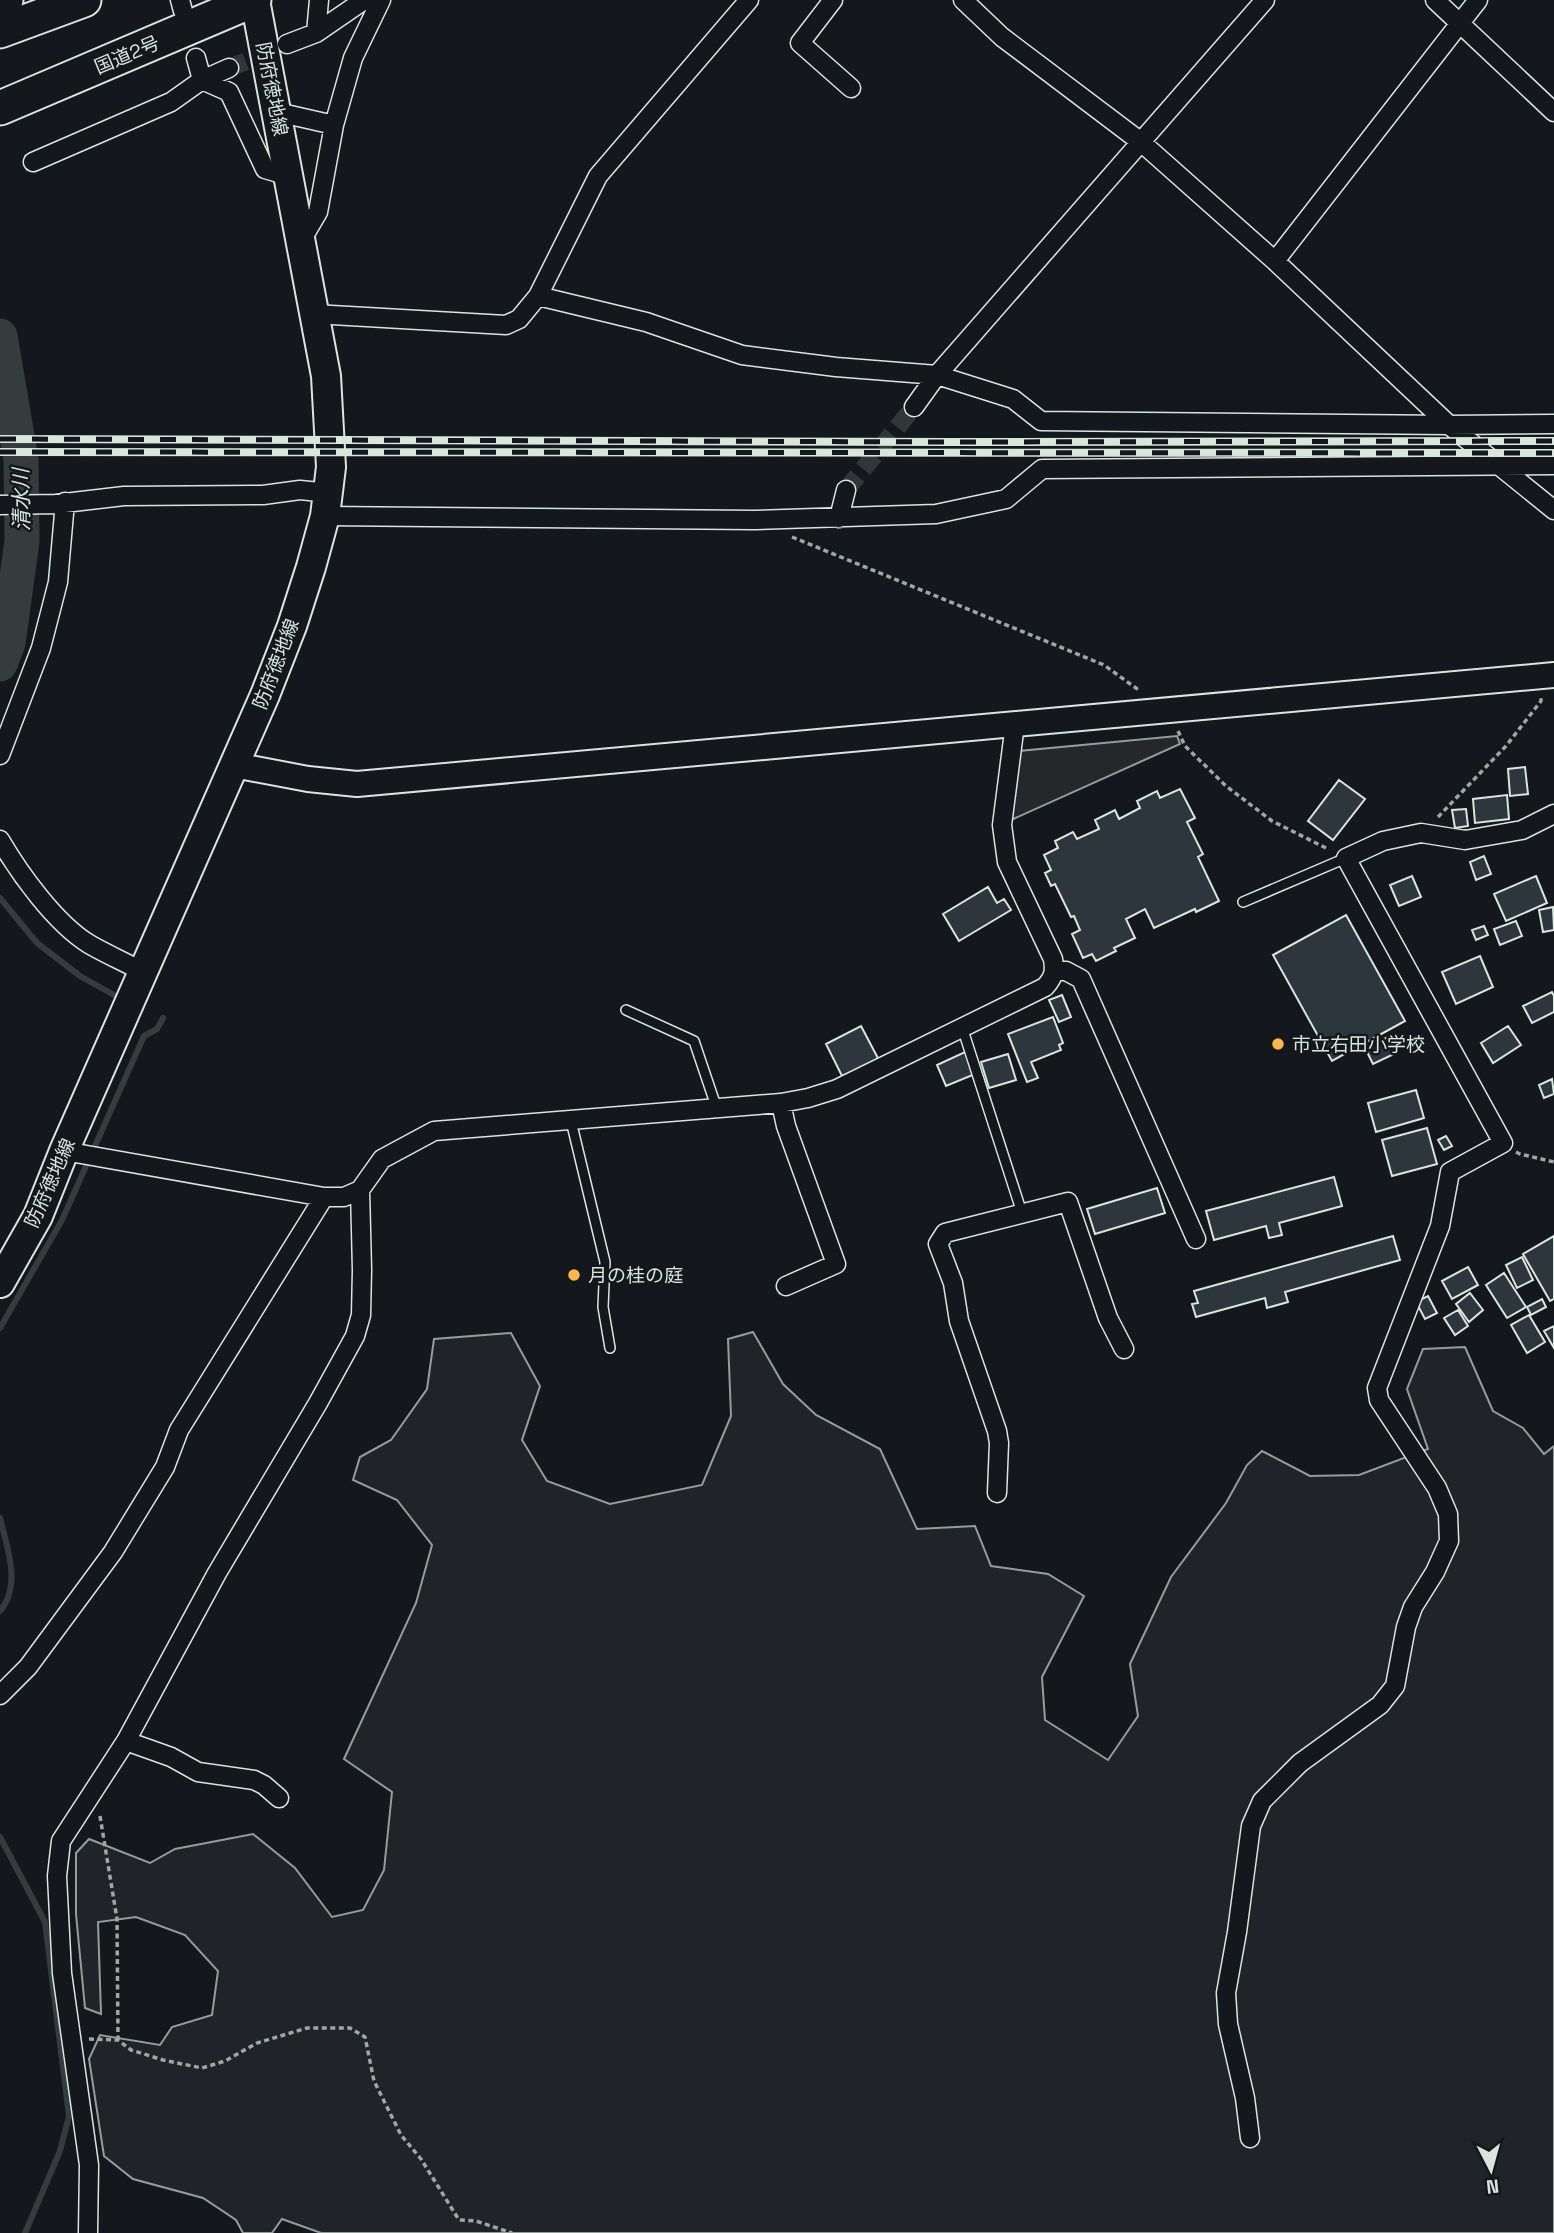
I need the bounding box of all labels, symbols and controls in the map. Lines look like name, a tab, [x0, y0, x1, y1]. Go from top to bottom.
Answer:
street label: 国道2号	[91, 30, 163, 80]
street label: 防府徳地線	[251, 40, 293, 138]
water label: 清水川	[7, 466, 35, 532]
street label: 防府徳地線	[247, 615, 305, 713]
place label: 市立右田小学校	[1292, 1032, 1425, 1057]
marker: 市立右田小学校	[1270, 1036, 1286, 1052]
street label: 防府徳地線	[19, 1135, 81, 1231]
place label: 月の桂の庭	[588, 1263, 683, 1288]
marker: 月の桂の庭	[566, 1267, 582, 1283]
north arrow	[1456, 2135, 1526, 2205]
text: N	[1485, 2173, 1500, 2200]

